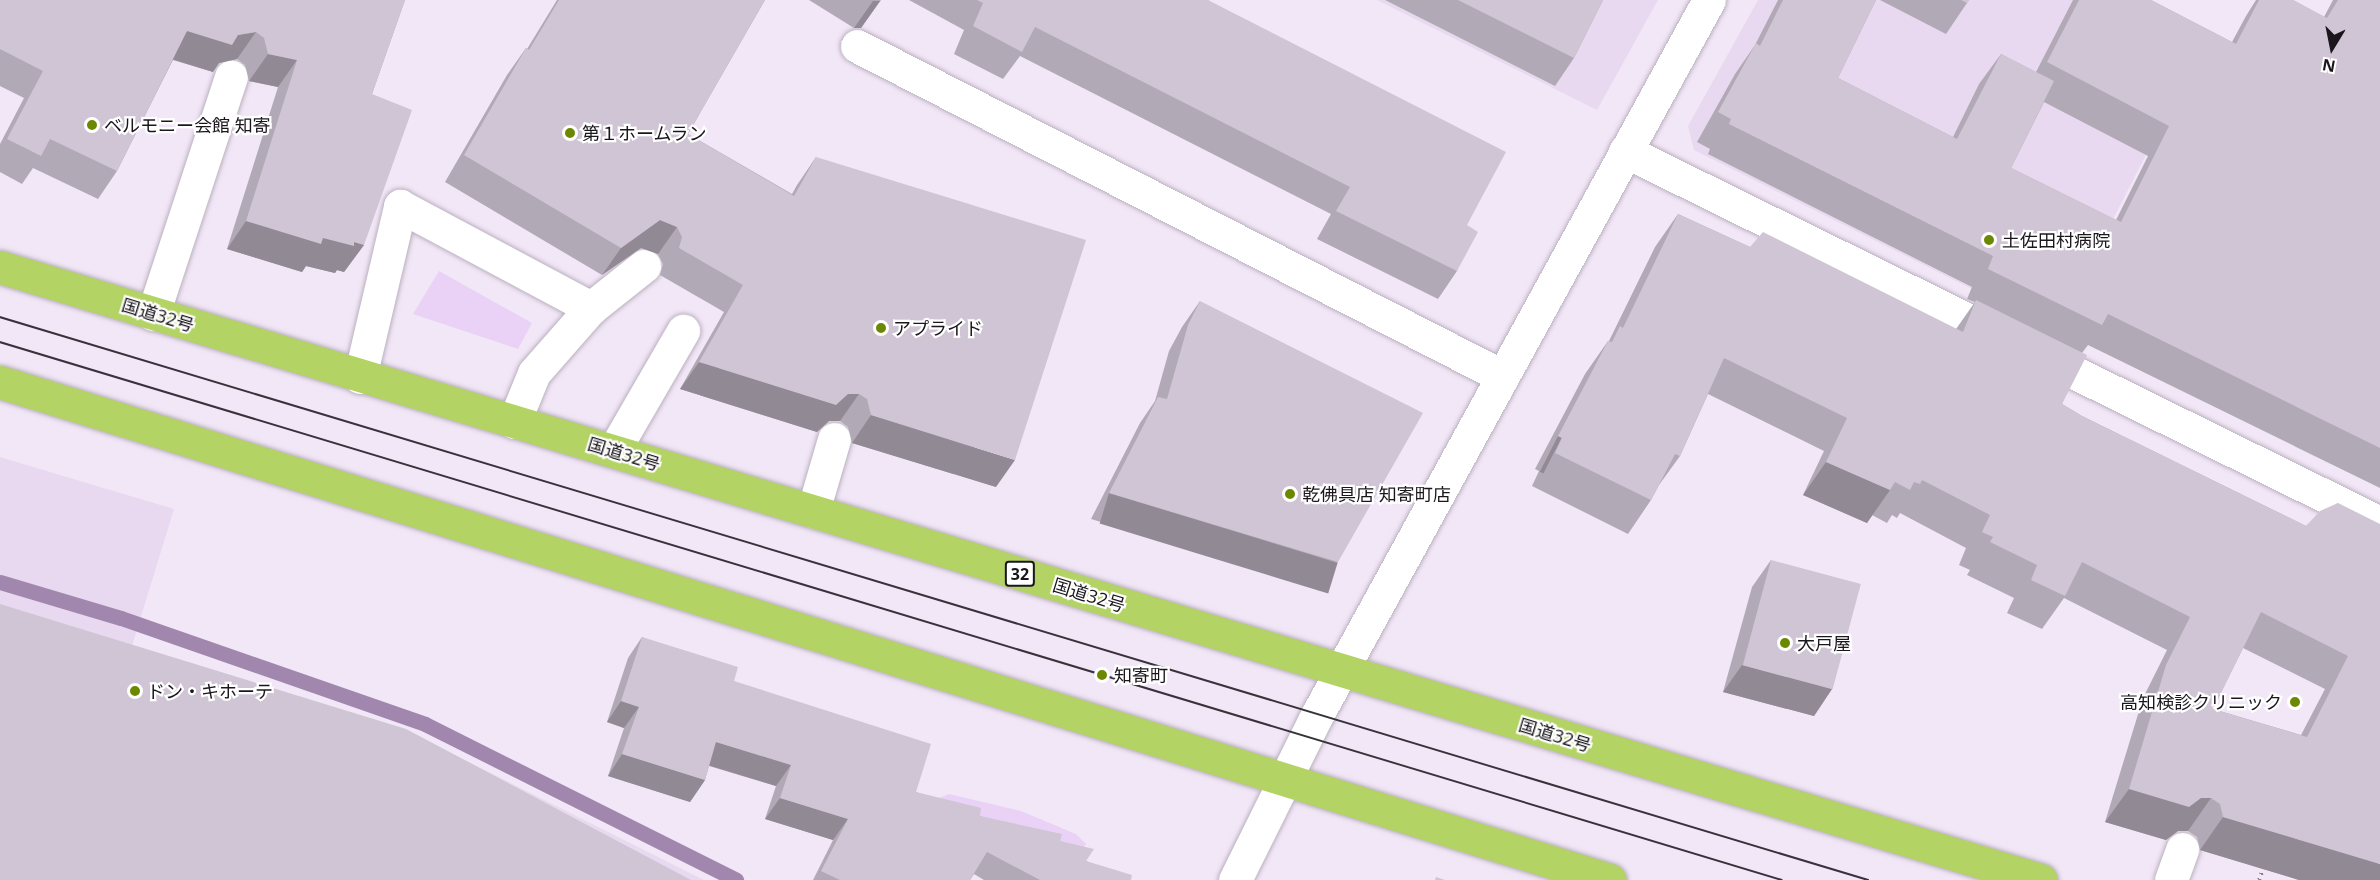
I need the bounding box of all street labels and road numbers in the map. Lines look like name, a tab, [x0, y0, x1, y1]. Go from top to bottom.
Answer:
street label: 国道32号	[119, 294, 197, 336]
street label: 国道32号	[585, 433, 663, 475]
road number: 32	[1004, 561, 1036, 587]
street label: 国道32号	[1050, 574, 1128, 616]
street label: 国道32号	[1516, 714, 1594, 756]

